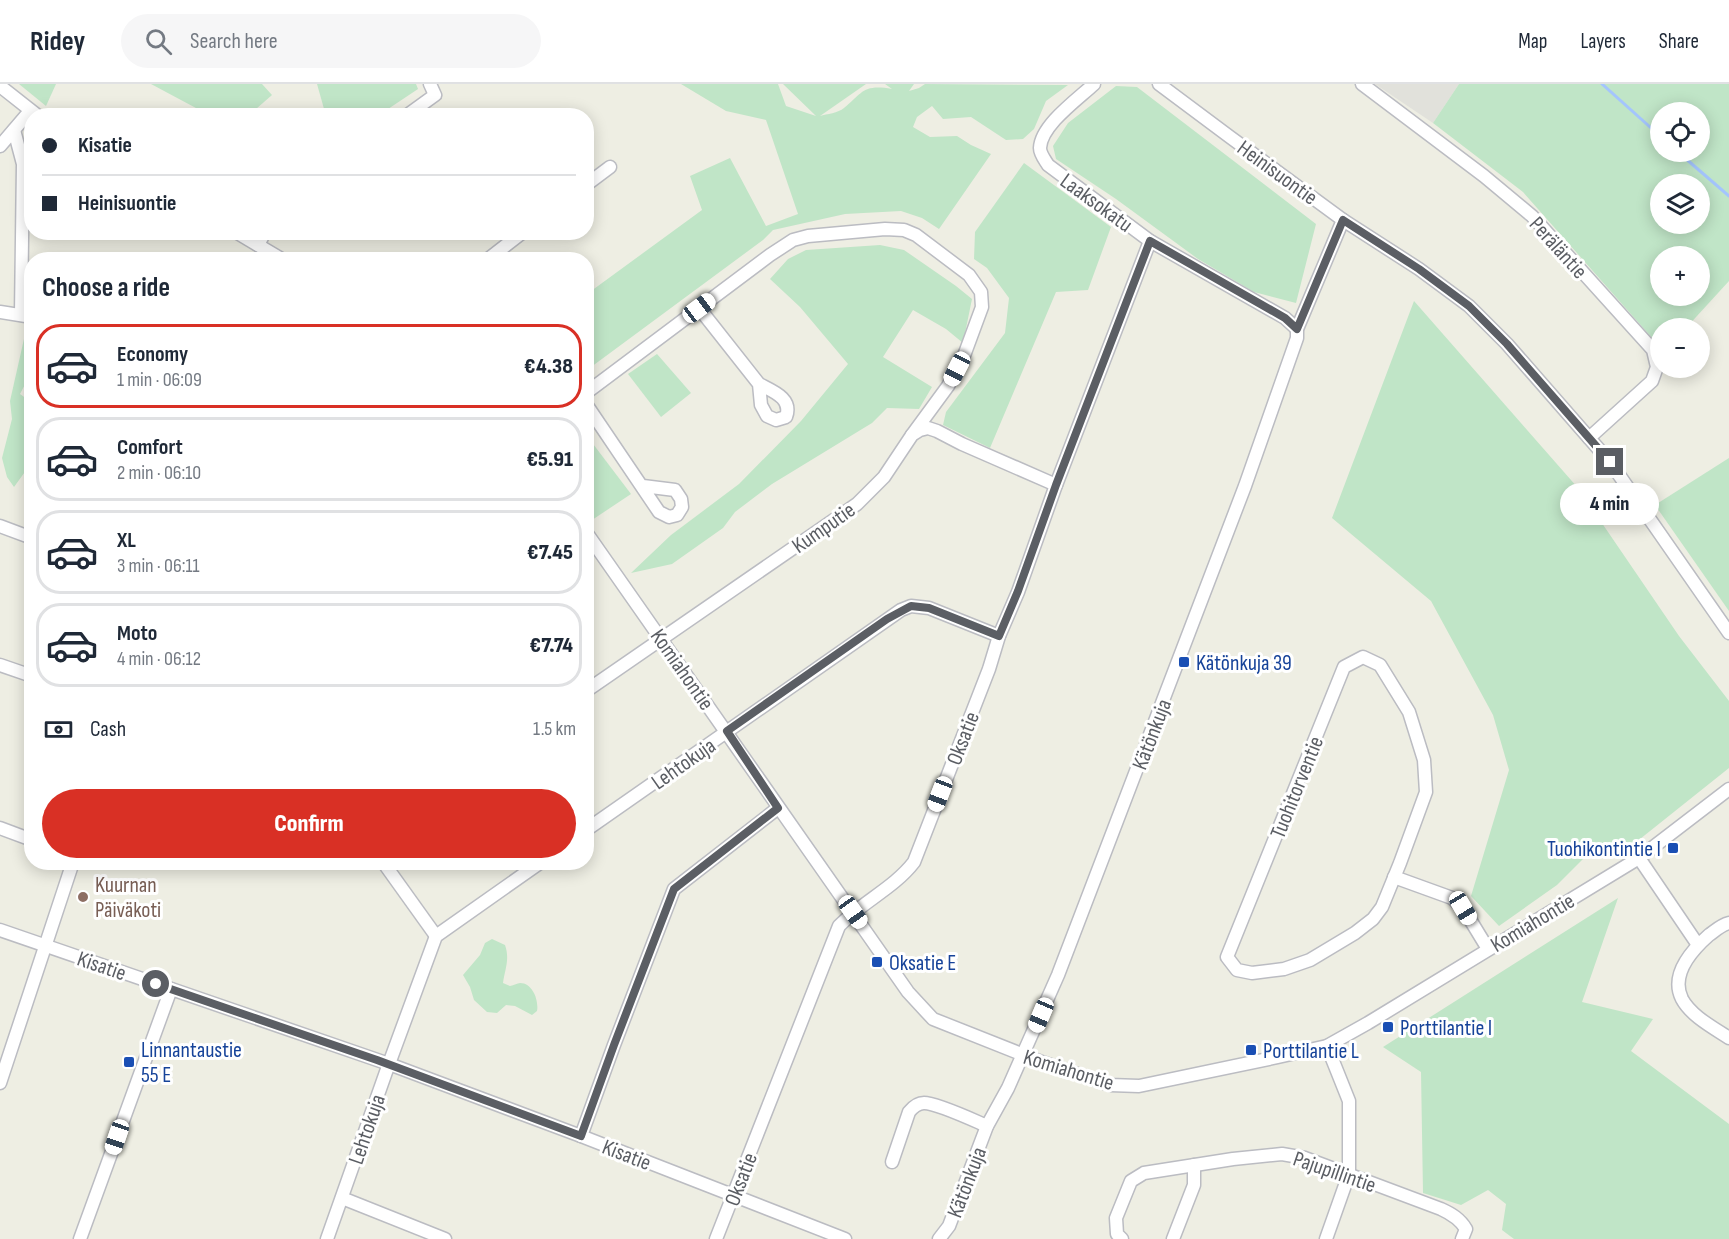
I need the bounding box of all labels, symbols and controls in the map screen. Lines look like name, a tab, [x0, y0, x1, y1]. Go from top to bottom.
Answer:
search box	[121, 14, 541, 68]
text: Ridey	[30, 25, 85, 58]
icon: search	[142, 25, 175, 58]
text: Search here	[190, 28, 278, 55]
text: Map	[1518, 29, 1547, 54]
text: Layers	[1580, 29, 1626, 54]
text: Share	[1659, 29, 1699, 54]
map controls	[1650, 102, 1710, 378]
button: locate	[1650, 102, 1710, 162]
text: Kisatie	[78, 132, 132, 159]
street label: Heinisuontie	[1232, 135, 1323, 211]
street label: Laaksokatu	[1055, 168, 1138, 239]
button: layers	[1650, 174, 1710, 234]
text: Heinisuontie	[78, 190, 177, 217]
street label: Peräläntie	[1523, 211, 1593, 285]
button: +	[1650, 246, 1710, 306]
text: Choose a ride	[42, 272, 170, 304]
car	[679, 290, 719, 326]
button: −	[1650, 318, 1710, 378]
icon: car	[45, 339, 99, 393]
text: Economy	[117, 341, 188, 368]
car	[941, 349, 973, 389]
text: €4.38	[524, 353, 573, 380]
text: 1 min · 06:09	[117, 368, 202, 392]
icon: car	[45, 432, 99, 486]
text: Comfort	[117, 434, 183, 461]
text: €5.91	[526, 446, 573, 473]
route end	[1596, 448, 1623, 475]
text: 2 min · 06:10	[117, 461, 201, 485]
callout: 4 min	[1560, 483, 1660, 525]
text: 4 min	[1590, 492, 1629, 516]
street label: Kumputie	[787, 497, 861, 560]
icon: car	[45, 525, 99, 579]
text: XL	[117, 527, 136, 554]
text: €7.45	[527, 539, 573, 566]
text: 3 min · 06:11	[117, 554, 199, 578]
icon: car	[45, 618, 99, 672]
text: Moto	[117, 620, 157, 647]
street label: Komiahontie	[644, 624, 720, 716]
text: €7.74	[529, 632, 573, 659]
text: 4 min · 06:12	[117, 647, 201, 671]
place label: Kätönkuja 39	[1196, 650, 1292, 677]
marker: Kätönkuja 39	[1177, 655, 1191, 669]
street label: Kätönkuja	[1127, 695, 1178, 774]
street label: Oksatie	[941, 708, 986, 769]
icon: cash	[42, 713, 75, 746]
text: Cash	[90, 716, 126, 743]
text: 1.5 km	[533, 717, 576, 741]
street label: Lehtokuja	[647, 733, 721, 796]
street label: Tuohitorventie	[1265, 733, 1330, 843]
car	[925, 774, 955, 814]
button: Confirm	[42, 789, 576, 858]
place label: Tuohikontintie I	[1547, 836, 1661, 863]
marker: Tuohikontintie I	[1666, 841, 1680, 855]
place label: Kuurnan Päiväkoti	[95, 872, 161, 924]
car	[1446, 888, 1480, 928]
street label: Komiahontie	[1486, 888, 1580, 959]
marker: Kuurnan Päiväkoti	[76, 890, 90, 904]
car	[835, 892, 871, 932]
street label: Kisatie	[73, 946, 130, 987]
place label: Oksatie E	[889, 950, 956, 977]
marker: Oksatie E	[870, 955, 884, 969]
route start	[142, 970, 169, 997]
car	[1026, 995, 1056, 1035]
place label: Porttilantie I	[1400, 1015, 1492, 1042]
marker: Porttilantie I	[1381, 1020, 1395, 1034]
place label: Linnantaustie 55 E	[141, 1037, 242, 1089]
place label: Porttilantie L	[1263, 1038, 1359, 1065]
marker: Porttilantie L	[1244, 1043, 1258, 1057]
street label: Komiahontie	[1020, 1044, 1117, 1097]
marker: Linnantaustie 55 E	[122, 1055, 136, 1069]
street label: Lehtokuja	[343, 1091, 392, 1168]
car	[103, 1117, 131, 1157]
street label: Kisatie	[598, 1134, 655, 1177]
street label: Kätönkuja	[942, 1143, 993, 1222]
street label: Pajupillintie	[1290, 1146, 1379, 1199]
street label: Oksatie	[719, 1149, 764, 1210]

